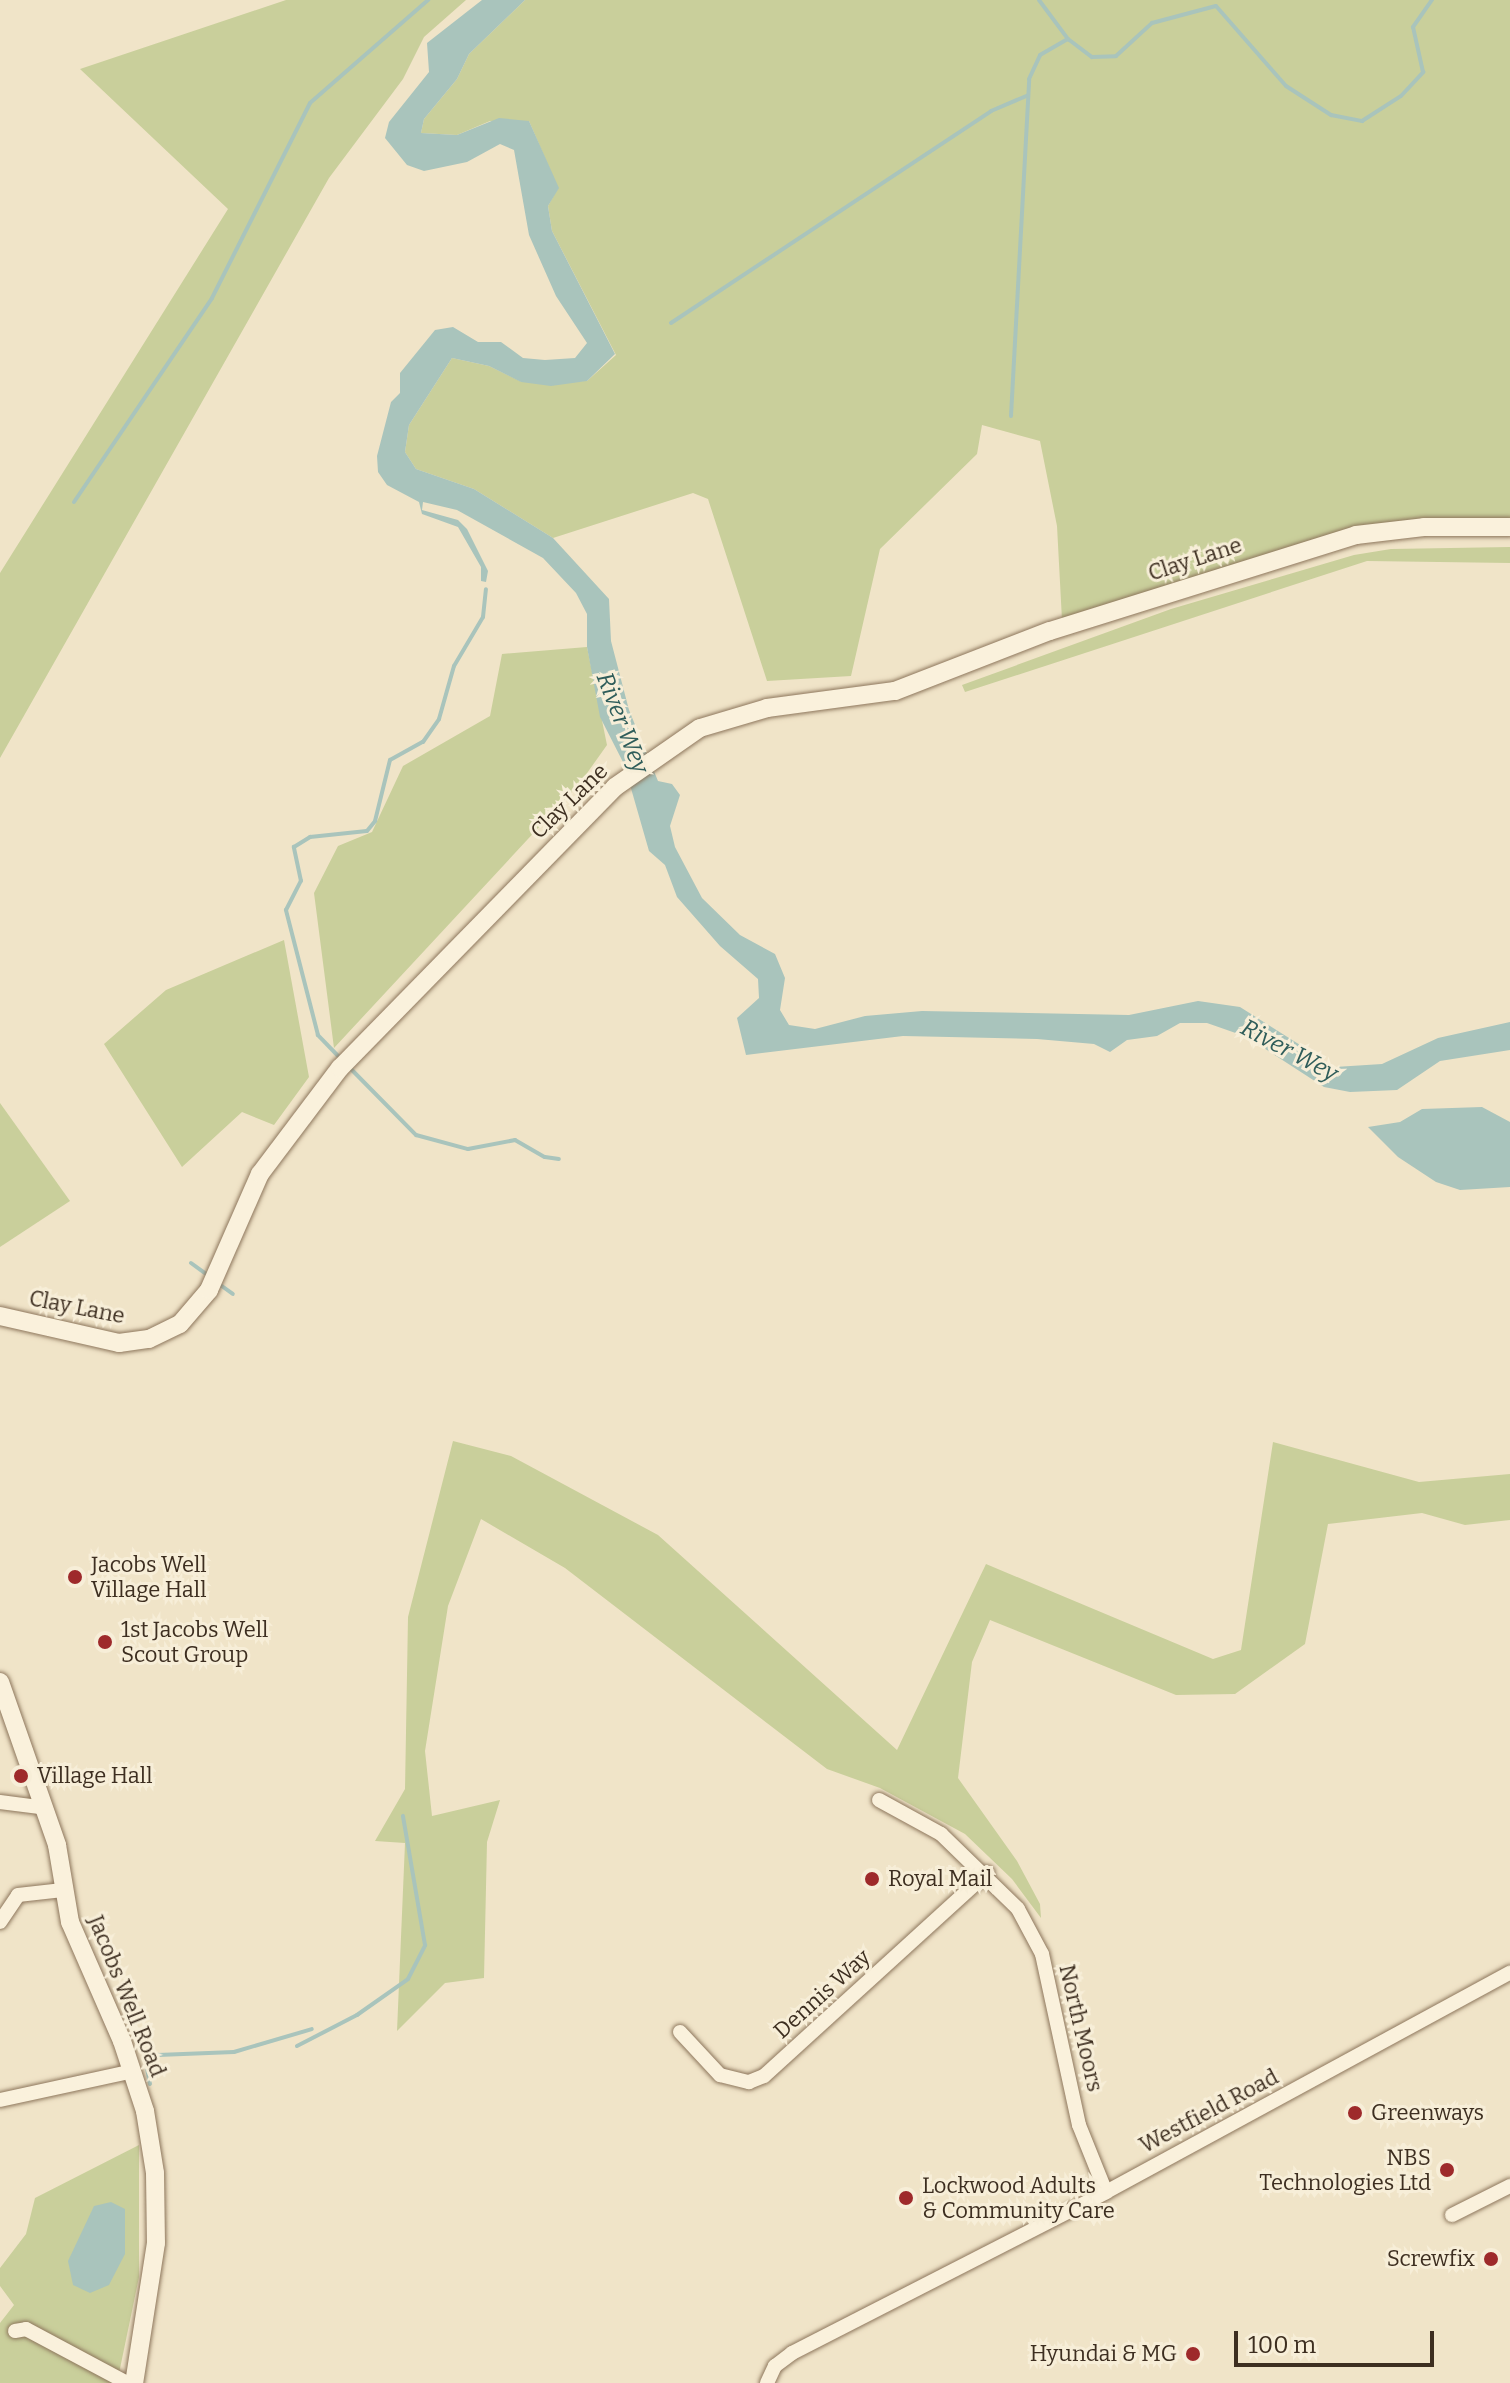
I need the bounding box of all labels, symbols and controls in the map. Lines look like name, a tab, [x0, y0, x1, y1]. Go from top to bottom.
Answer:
street label: Clay Lane	[1145, 531, 1245, 587]
water label: River Wey	[590, 669, 654, 777]
street label: Clay Lane	[525, 758, 613, 844]
water label: River Wey	[1236, 1014, 1342, 1088]
street label: Clay Lane	[27, 1285, 127, 1329]
place label: Jacobs Well Village Hall	[91, 1551, 207, 1602]
marker: Jacobs Well Village Hall	[66, 1568, 84, 1586]
place label: 1st Jacobs Well Scout Group	[121, 1616, 268, 1668]
marker: 1st Jacobs Well Scout Group	[96, 1633, 114, 1651]
place label: Village Hall	[37, 1763, 153, 1789]
marker: Village Hall	[12, 1767, 30, 1785]
place label: Royal Mail	[888, 1866, 992, 1892]
marker: Royal Mail	[863, 1870, 881, 1888]
street label: Jacobs Well Road	[83, 1911, 171, 2081]
street label: Dennis Way	[768, 1944, 876, 2044]
street label: North Moors	[1054, 1962, 1108, 2094]
street label: Westfield Road	[1135, 2063, 1283, 2159]
place label: Greenways	[1371, 2100, 1484, 2126]
marker: Greenways	[1346, 2104, 1364, 2122]
place label: NBS Technologies Ltd	[1259, 2144, 1431, 2196]
marker: NBS Technologies Ltd	[1438, 2161, 1456, 2179]
place label: Lockwood Adults & Community Care	[922, 2172, 1115, 2224]
marker: Lockwood Adults & Community Care	[897, 2189, 915, 2207]
place label: Screwfix	[1387, 2246, 1475, 2272]
marker: Screwfix	[1482, 2250, 1500, 2268]
scale bar	[1238, 2315, 1438, 2365]
text: 100 m	[1248, 2331, 1316, 2359]
place label: Hyundai & MG	[1030, 2341, 1177, 2367]
marker: Hyundai & MG	[1184, 2345, 1202, 2363]

